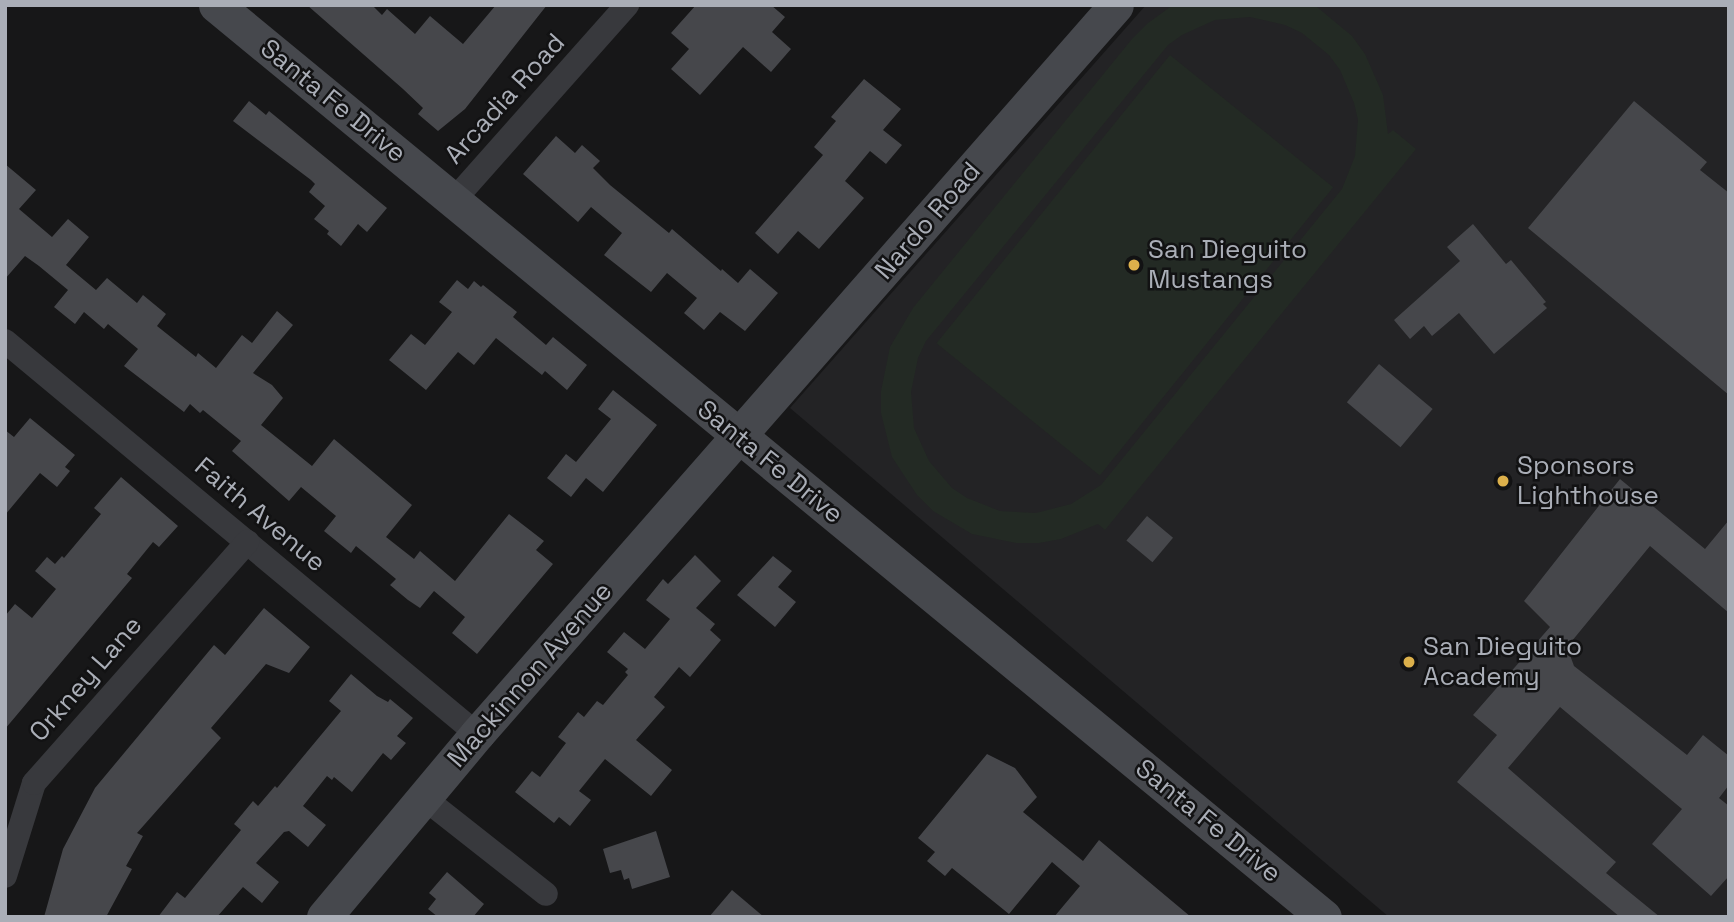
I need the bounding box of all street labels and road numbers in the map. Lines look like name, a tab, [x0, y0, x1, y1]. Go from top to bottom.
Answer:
street label: Arcadia Road	[438, 27, 572, 171]
street label: Santa Fe Drive	[254, 33, 412, 169]
street label: Nardo Road	[869, 156, 987, 286]
street label: Santa Fe Drive	[691, 394, 849, 530]
street label: Faith Avenue	[188, 451, 332, 579]
street label: Mackinnon Avenue	[441, 576, 619, 774]
street label: Orkney Lane	[23, 610, 149, 748]
street label: Santa Fe Drive	[1129, 753, 1287, 889]

